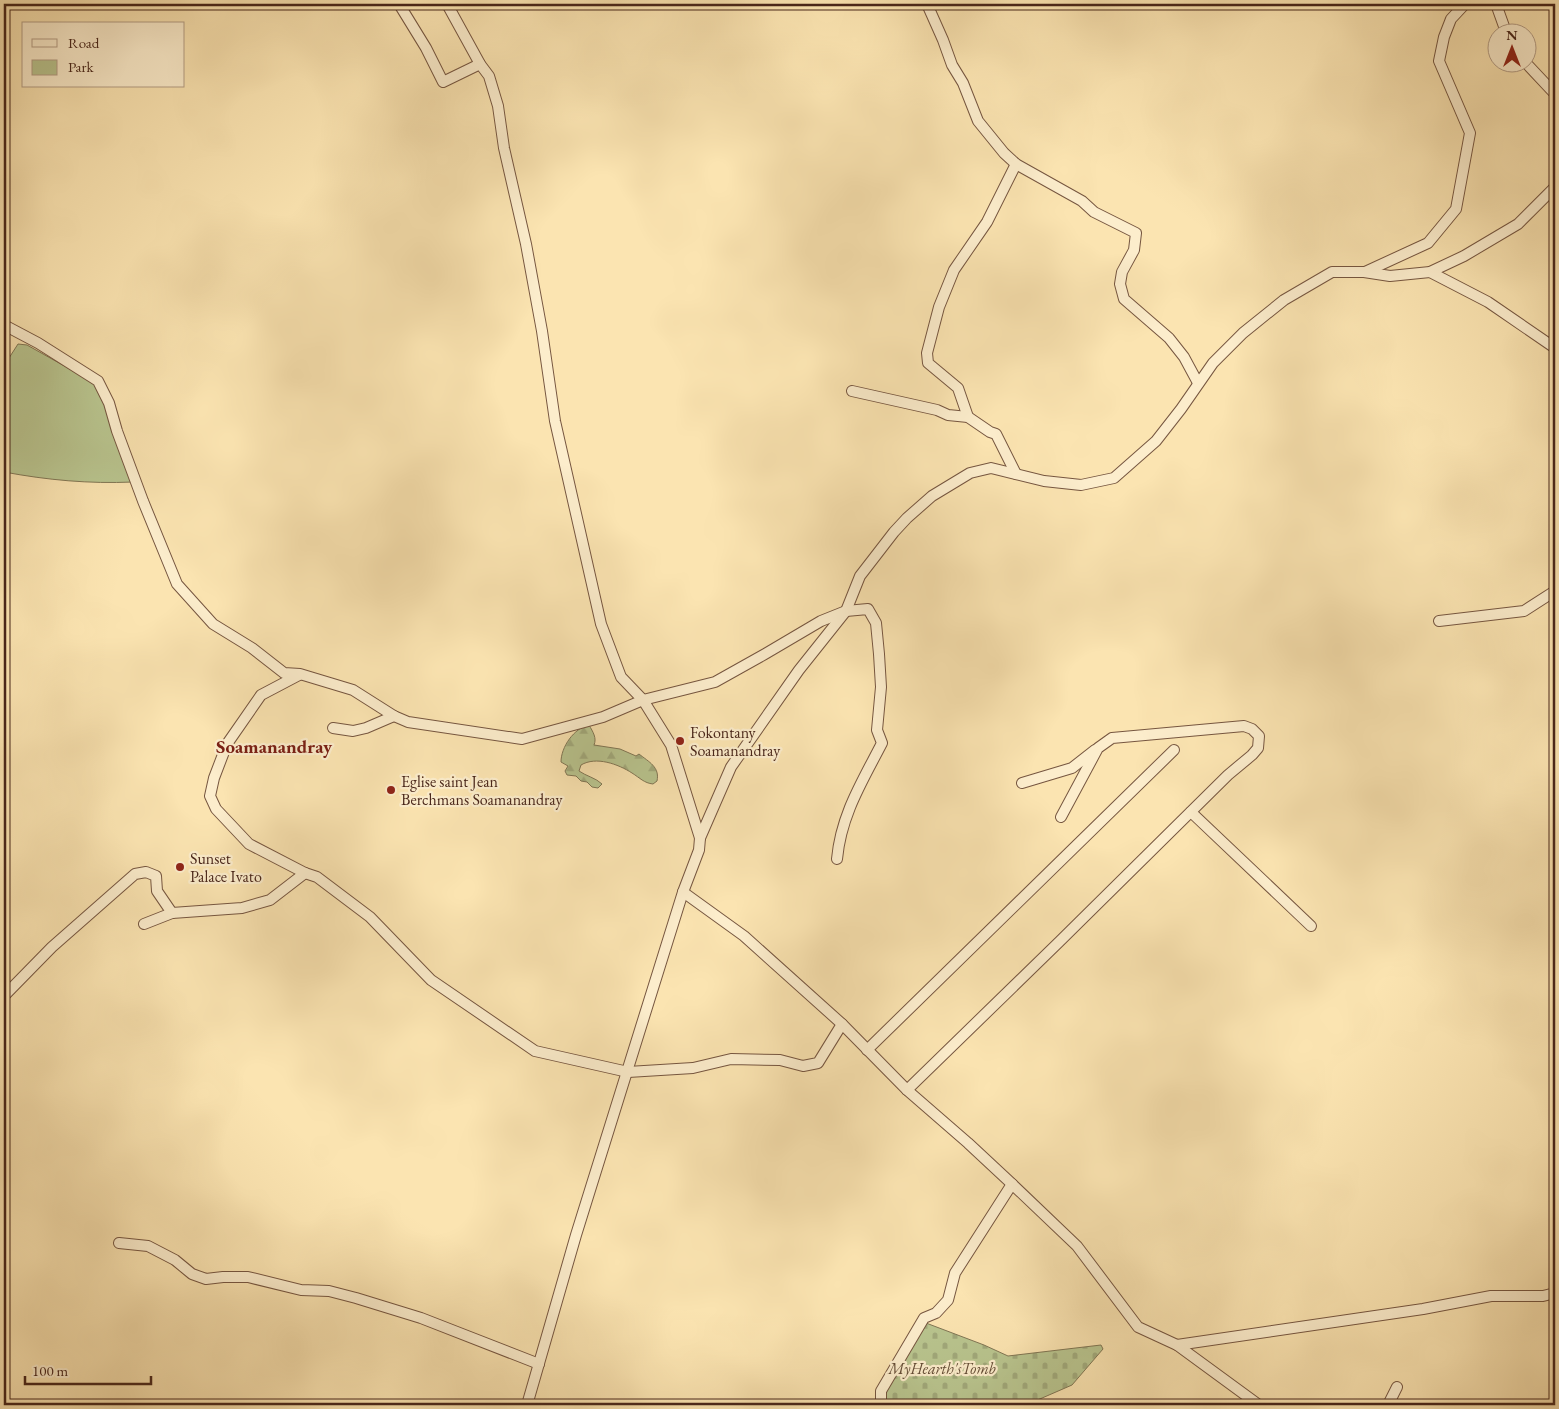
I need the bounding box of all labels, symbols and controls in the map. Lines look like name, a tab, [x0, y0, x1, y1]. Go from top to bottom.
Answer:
legend	[22, 22, 185, 88]
north arrow	[1486, 22, 1536, 72]
text: N	[1506, 26, 1518, 44]
text: Road	[68, 33, 100, 52]
text: Park	[68, 57, 95, 76]
place label: Fokontany Soamanandray	[690, 722, 781, 761]
district label: Soamanandray	[216, 734, 333, 759]
marker: Fokontany Soamanandray	[674, 735, 686, 747]
place label: Eglise saint Jean Berchmans Soamanandray	[401, 771, 564, 810]
marker: Eglise saint Jean Berchmans Soamanandray	[385, 784, 397, 796]
place label: Sunset Palace Ivato	[190, 848, 262, 887]
marker: Sunset Palace Ivato	[174, 861, 186, 873]
scale bar	[25, 1354, 151, 1386]
park label: MyHearth'sTomb	[887, 1358, 997, 1379]
text: 100 m	[32, 1361, 69, 1380]

